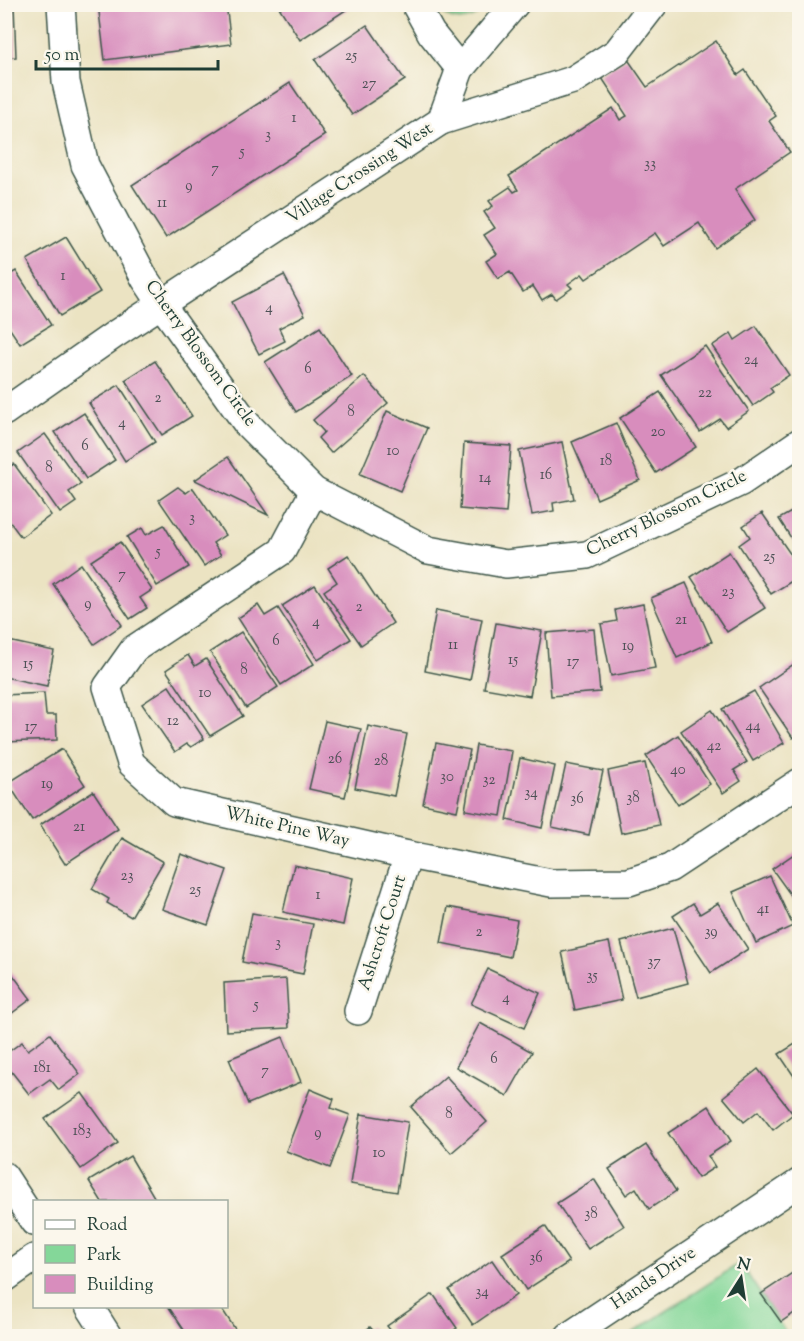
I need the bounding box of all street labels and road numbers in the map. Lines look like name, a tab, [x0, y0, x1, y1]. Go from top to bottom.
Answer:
street label: Village Crossing West	[281, 117, 439, 231]
street label: Cherry Blossom Circle	[138, 275, 262, 433]
street label: Cherry Blossom Circle	[582, 464, 752, 564]
street label: White Pine Way	[222, 801, 352, 855]
street label: Ashcroft Court	[352, 872, 414, 994]
street label: Hands Drive	[606, 1241, 702, 1317]

